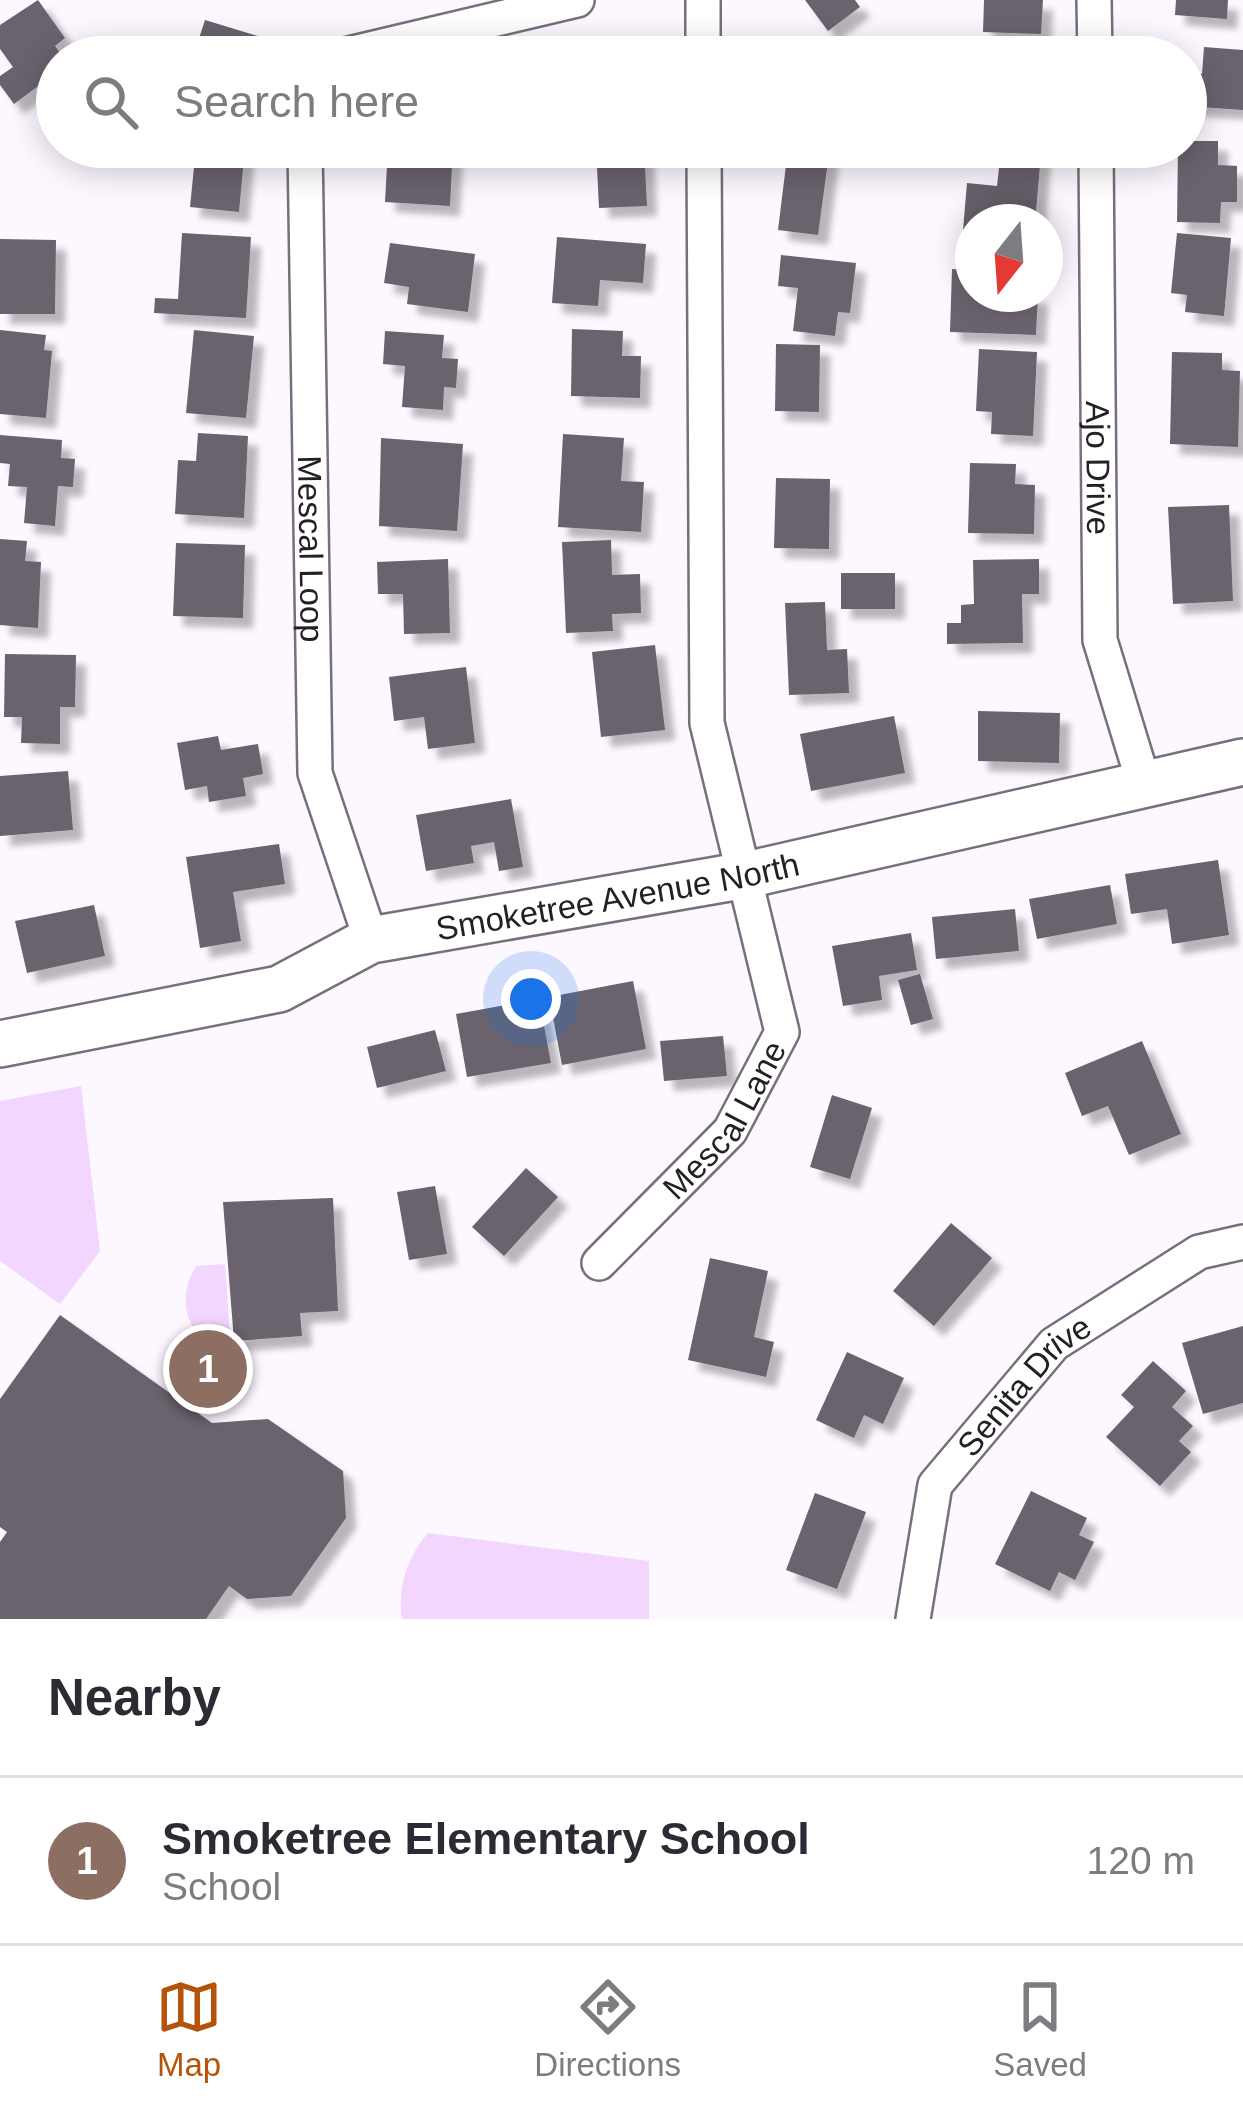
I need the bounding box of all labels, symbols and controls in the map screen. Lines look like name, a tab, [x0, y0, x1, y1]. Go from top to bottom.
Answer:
search box	[36, 36, 1207, 168]
icon: search	[78, 69, 144, 135]
text: Search here	[174, 76, 419, 127]
north arrow	[955, 204, 1063, 312]
street label: Ajo Drive	[1080, 401, 1118, 535]
street label: Mescal Loop	[291, 455, 331, 643]
street label: Smoketree Avenue North	[433, 845, 803, 947]
your location	[501, 969, 561, 1029]
street label: Mescal Lane	[655, 1034, 793, 1206]
street label: Senita Drive	[949, 1307, 1097, 1463]
pin: 1	[169, 1324, 247, 1414]
text: Nearby	[48, 1669, 221, 1726]
text: Smoketree Elementary School	[162, 1813, 810, 1864]
text: 1	[76, 1839, 98, 1882]
text: 120 m	[1087, 1839, 1195, 1882]
text: School	[162, 1865, 281, 1908]
tab: Map	[156, 1974, 222, 2084]
tab: Directions	[534, 1974, 681, 2084]
tab: Saved	[993, 1974, 1087, 2084]

